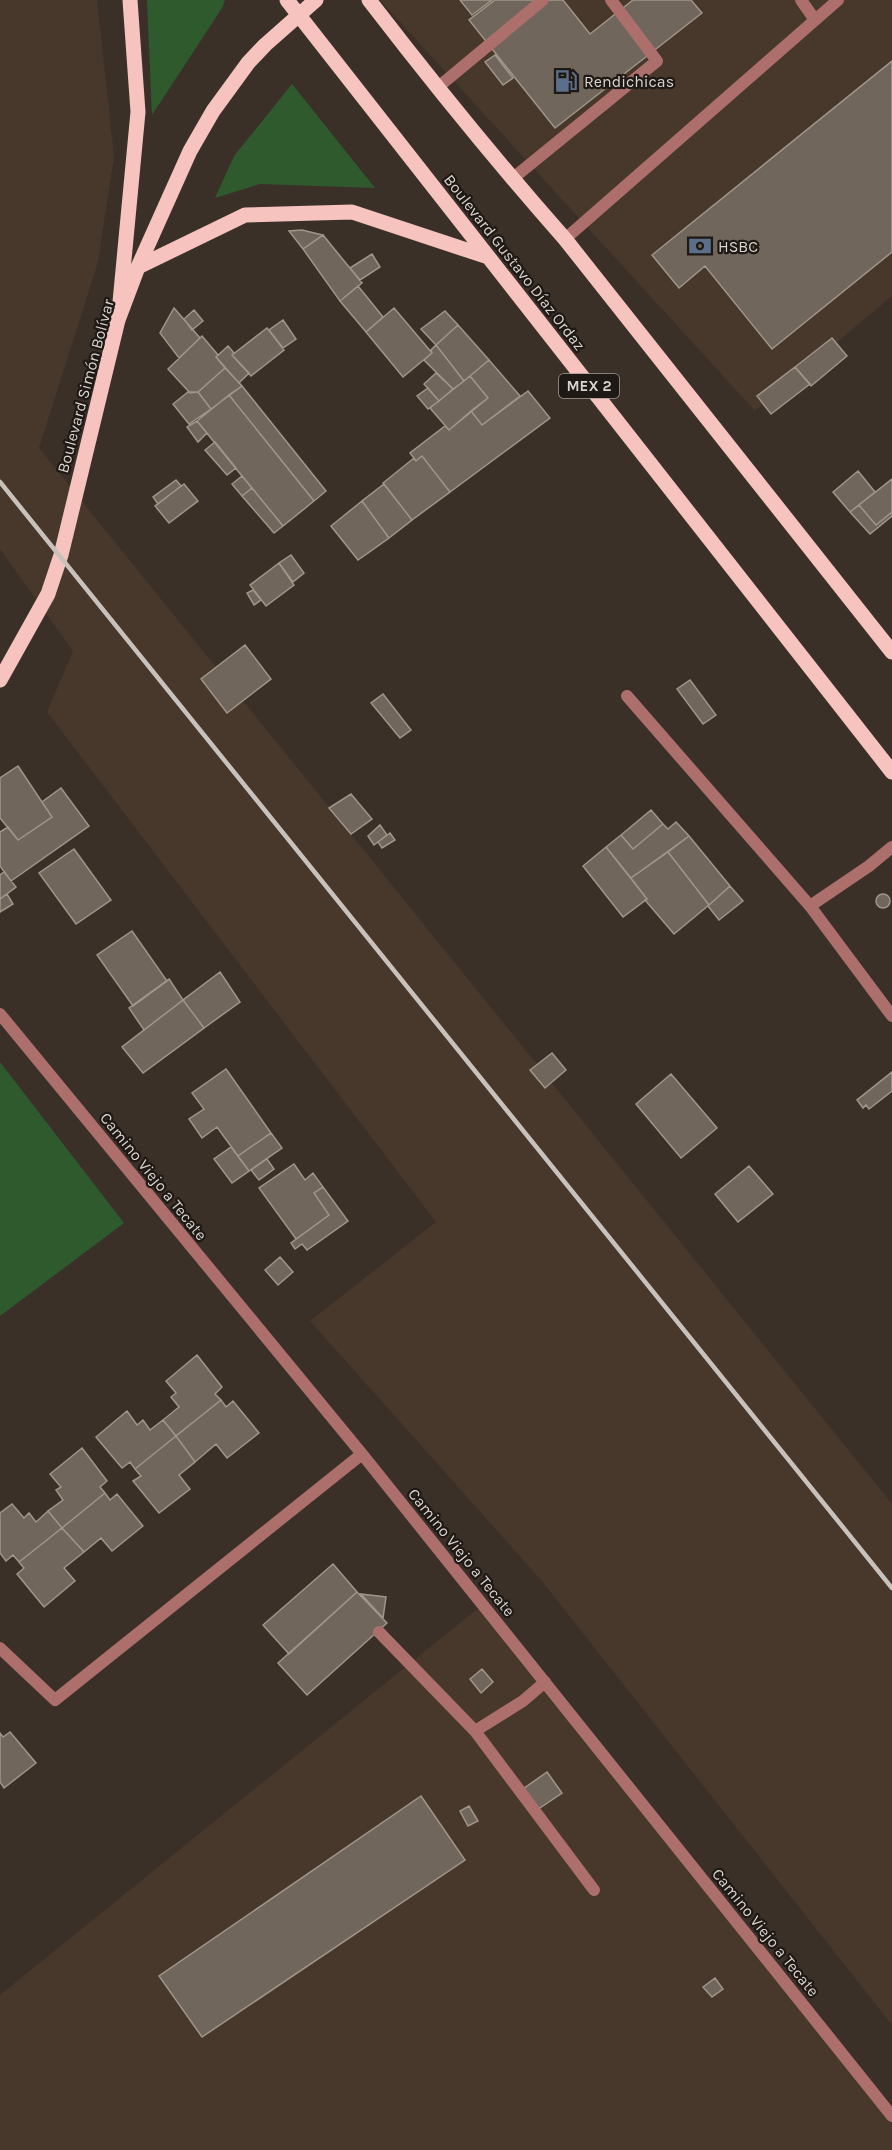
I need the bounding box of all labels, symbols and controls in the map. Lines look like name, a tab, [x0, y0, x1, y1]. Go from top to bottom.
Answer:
fuel station icon: Rendichicas	[553, 68, 579, 94]
place label: Rendichicas	[584, 72, 674, 91]
street label: Boulevard Gustavo Díaz Ordaz	[440, 170, 589, 354]
bank icon: HSBC	[687, 233, 713, 259]
place label: HSBC	[718, 237, 758, 256]
street label: Boulevard Simón Bolívar	[53, 297, 118, 475]
road number: MEX 2	[559, 374, 619, 398]
street label: Camino Viejo a Tecate	[96, 1109, 211, 1244]
street label: Camino Viejo a Tecate	[404, 1485, 519, 1620]
street label: Camino Viejo a Tecate	[708, 1865, 823, 2000]

